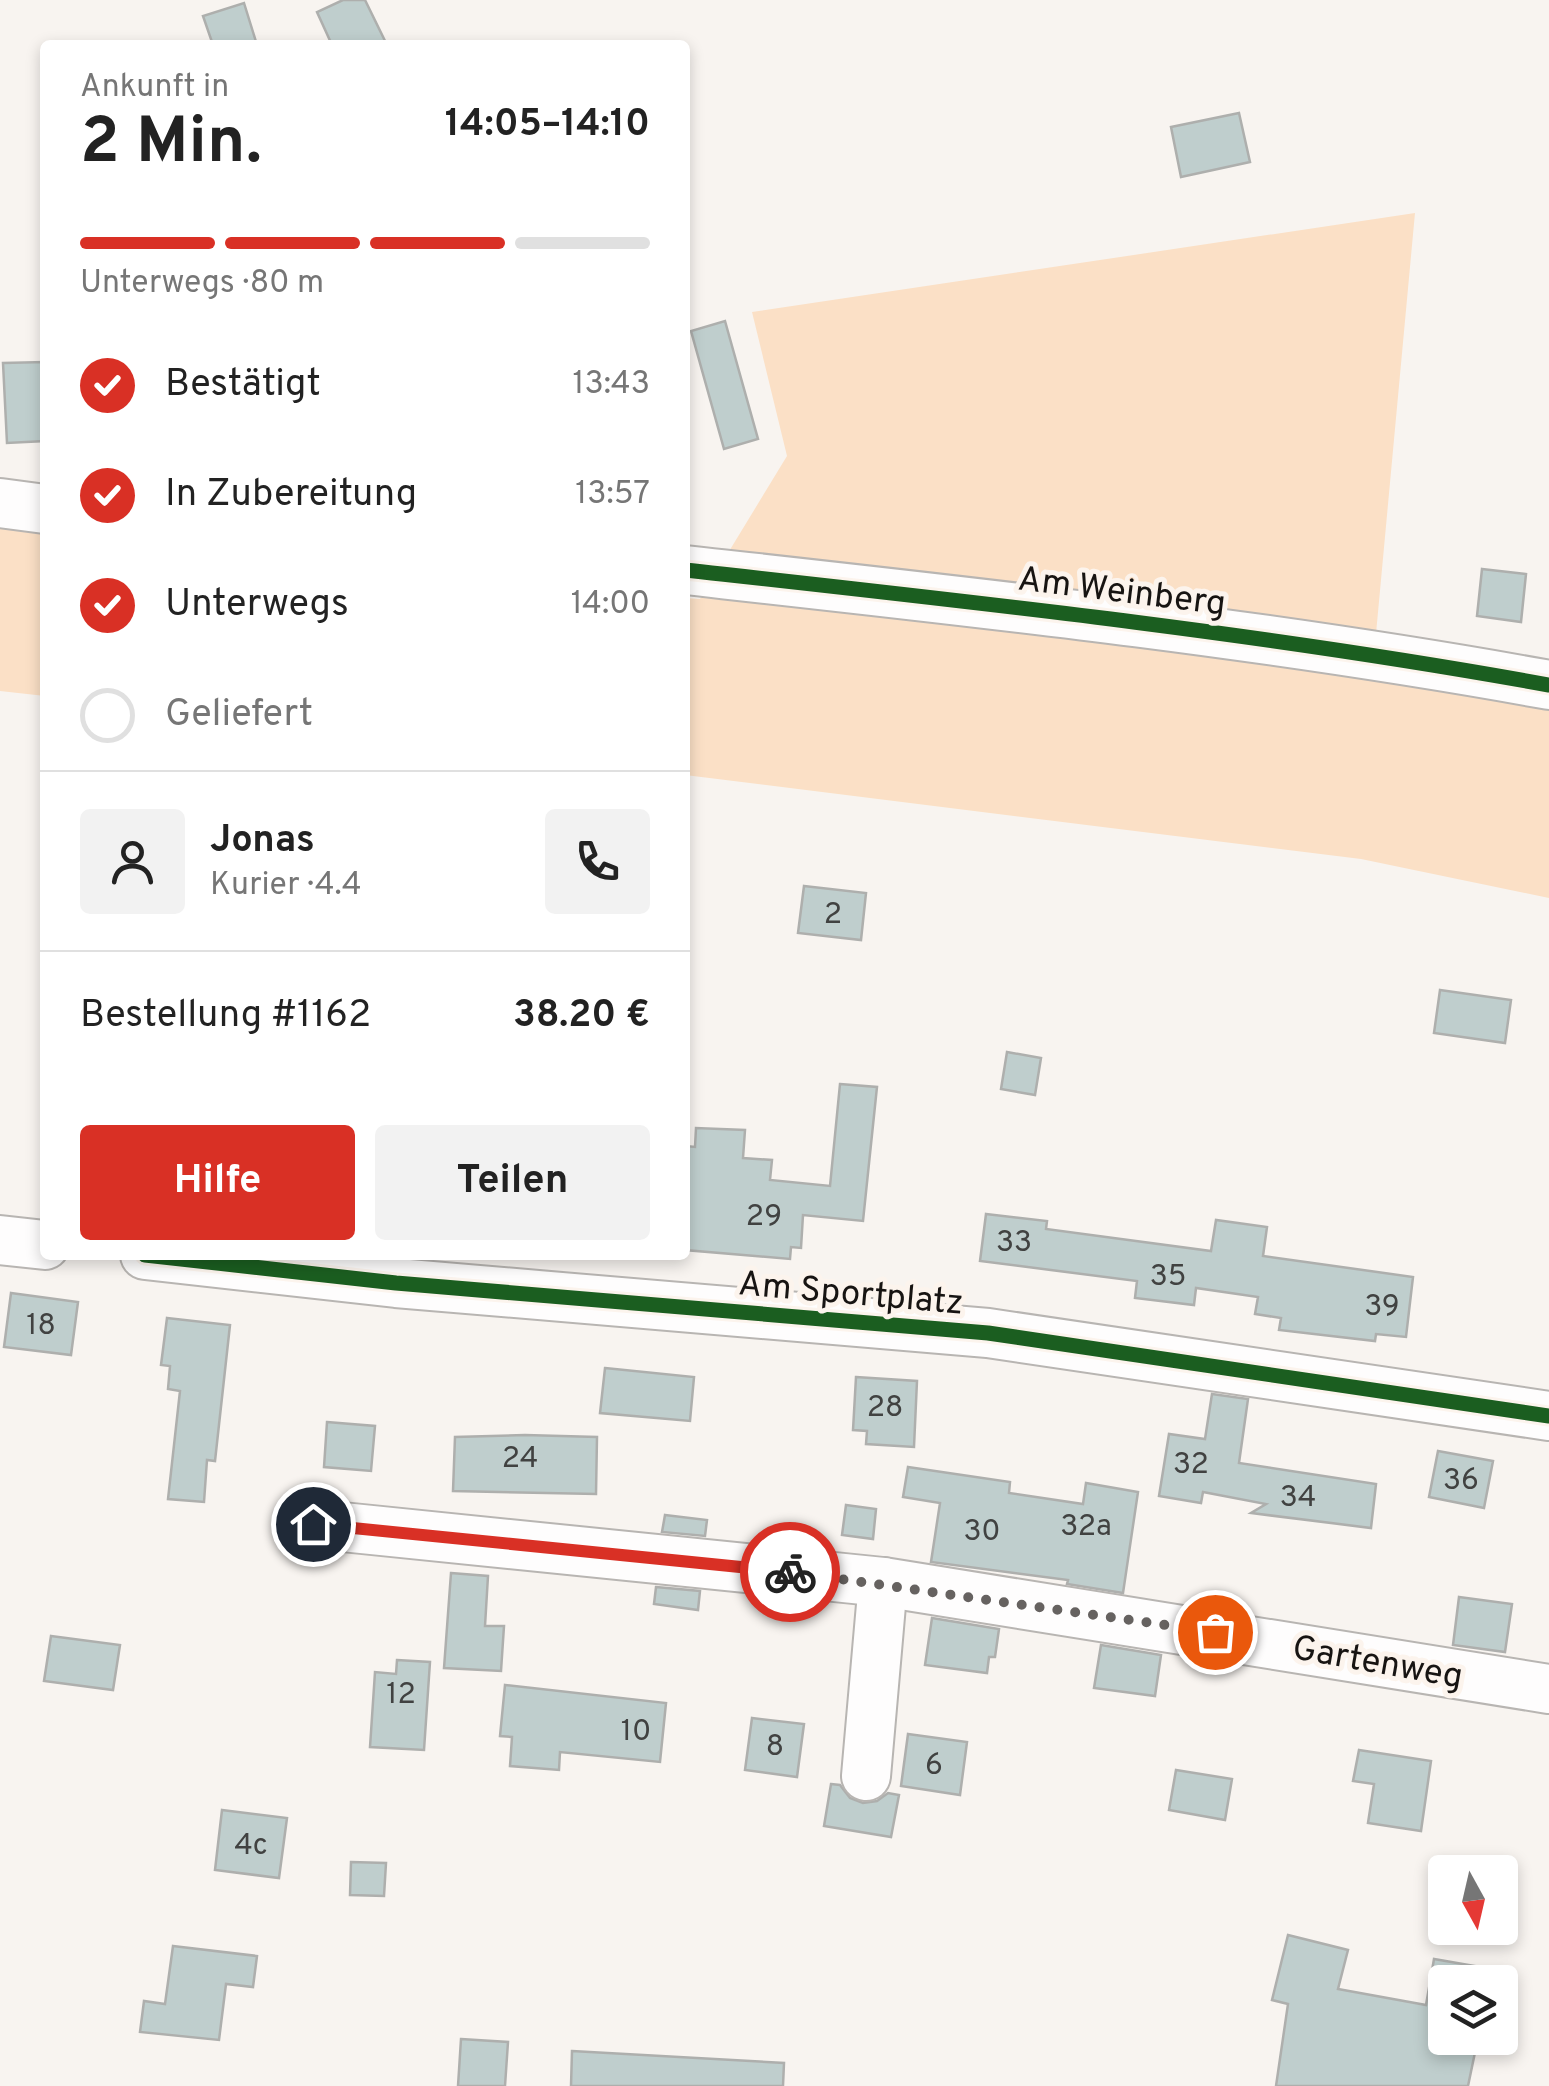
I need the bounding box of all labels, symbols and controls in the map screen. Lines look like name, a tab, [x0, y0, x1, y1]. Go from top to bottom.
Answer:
text: Ankunft in	[80, 68, 229, 108]
text: 14:05–14:10	[445, 101, 650, 150]
text: 2 Min.	[80, 104, 262, 186]
text: Unterwegs · 80 m	[80, 264, 324, 304]
icon: check	[80, 358, 135, 413]
text: Bestätigt	[165, 361, 321, 410]
text: 13:43	[572, 365, 650, 405]
icon: check	[80, 468, 135, 523]
text: In Zubereitung	[165, 471, 417, 520]
text: 13:57	[575, 475, 650, 515]
street label: Am Weinberg	[1015, 558, 1228, 628]
icon: check	[80, 578, 135, 633]
text: Unterwegs	[165, 581, 349, 630]
text: 14:00	[571, 585, 650, 625]
text: Geliefert	[165, 691, 313, 740]
button: person	[80, 809, 185, 914]
button: phone	[545, 809, 650, 914]
text: Jonas	[210, 817, 315, 866]
text: Kurier · 4.4	[210, 866, 362, 906]
house number: 2	[824, 897, 842, 934]
text: Bestellung #1162	[80, 992, 371, 1041]
text: 38.20 €	[513, 992, 650, 1041]
button: Hilfe	[80, 1125, 355, 1240]
button: Teilen	[375, 1125, 650, 1240]
house number: 29	[746, 1199, 782, 1236]
house number: 33	[996, 1225, 1032, 1262]
house number: 35	[1150, 1259, 1186, 1296]
street label: Am Sportplatz	[736, 1263, 965, 1327]
house number: 39	[1364, 1289, 1400, 1326]
house number: 18	[26, 1308, 56, 1345]
house number: 28	[867, 1390, 903, 1427]
house number: 24	[502, 1441, 538, 1478]
house number: 32	[1173, 1447, 1209, 1484]
house number: 36	[1443, 1463, 1479, 1500]
house number: 34	[1280, 1480, 1316, 1517]
pin	[271, 1482, 356, 1567]
icon: home	[286, 1497, 341, 1552]
house number: 32a	[1060, 1509, 1112, 1546]
house number: 30	[963, 1514, 1001, 1551]
courier	[740, 1522, 840, 1622]
icon: bike	[763, 1545, 818, 1600]
pin	[1173, 1590, 1258, 1675]
icon: bag	[1188, 1605, 1243, 1660]
street label: Gartenweg	[1289, 1627, 1466, 1701]
house number: 12	[386, 1677, 416, 1714]
house number: 10	[621, 1714, 651, 1751]
house number: 8	[766, 1729, 784, 1766]
house number: 6	[925, 1748, 943, 1785]
house number: 4c	[234, 1828, 268, 1865]
north arrow	[1428, 1855, 1518, 1945]
map controls	[1428, 1855, 1518, 2055]
button: layers	[1428, 1965, 1518, 2055]

